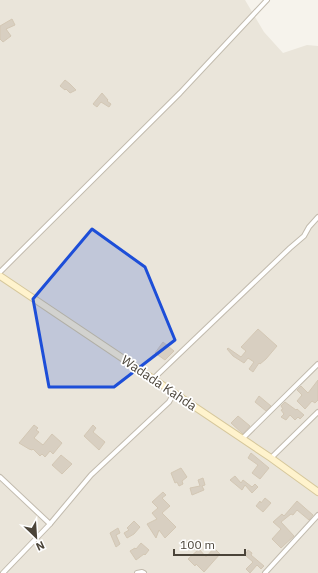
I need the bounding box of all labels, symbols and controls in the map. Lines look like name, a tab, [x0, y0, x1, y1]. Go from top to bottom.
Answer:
street label: Wadada Kahda	[118, 352, 200, 414]
north arrow	[16, 517, 56, 557]
scale bar	[174, 531, 245, 557]
text: 100 m	[180, 537, 215, 552]
text: N	[34, 538, 47, 554]

